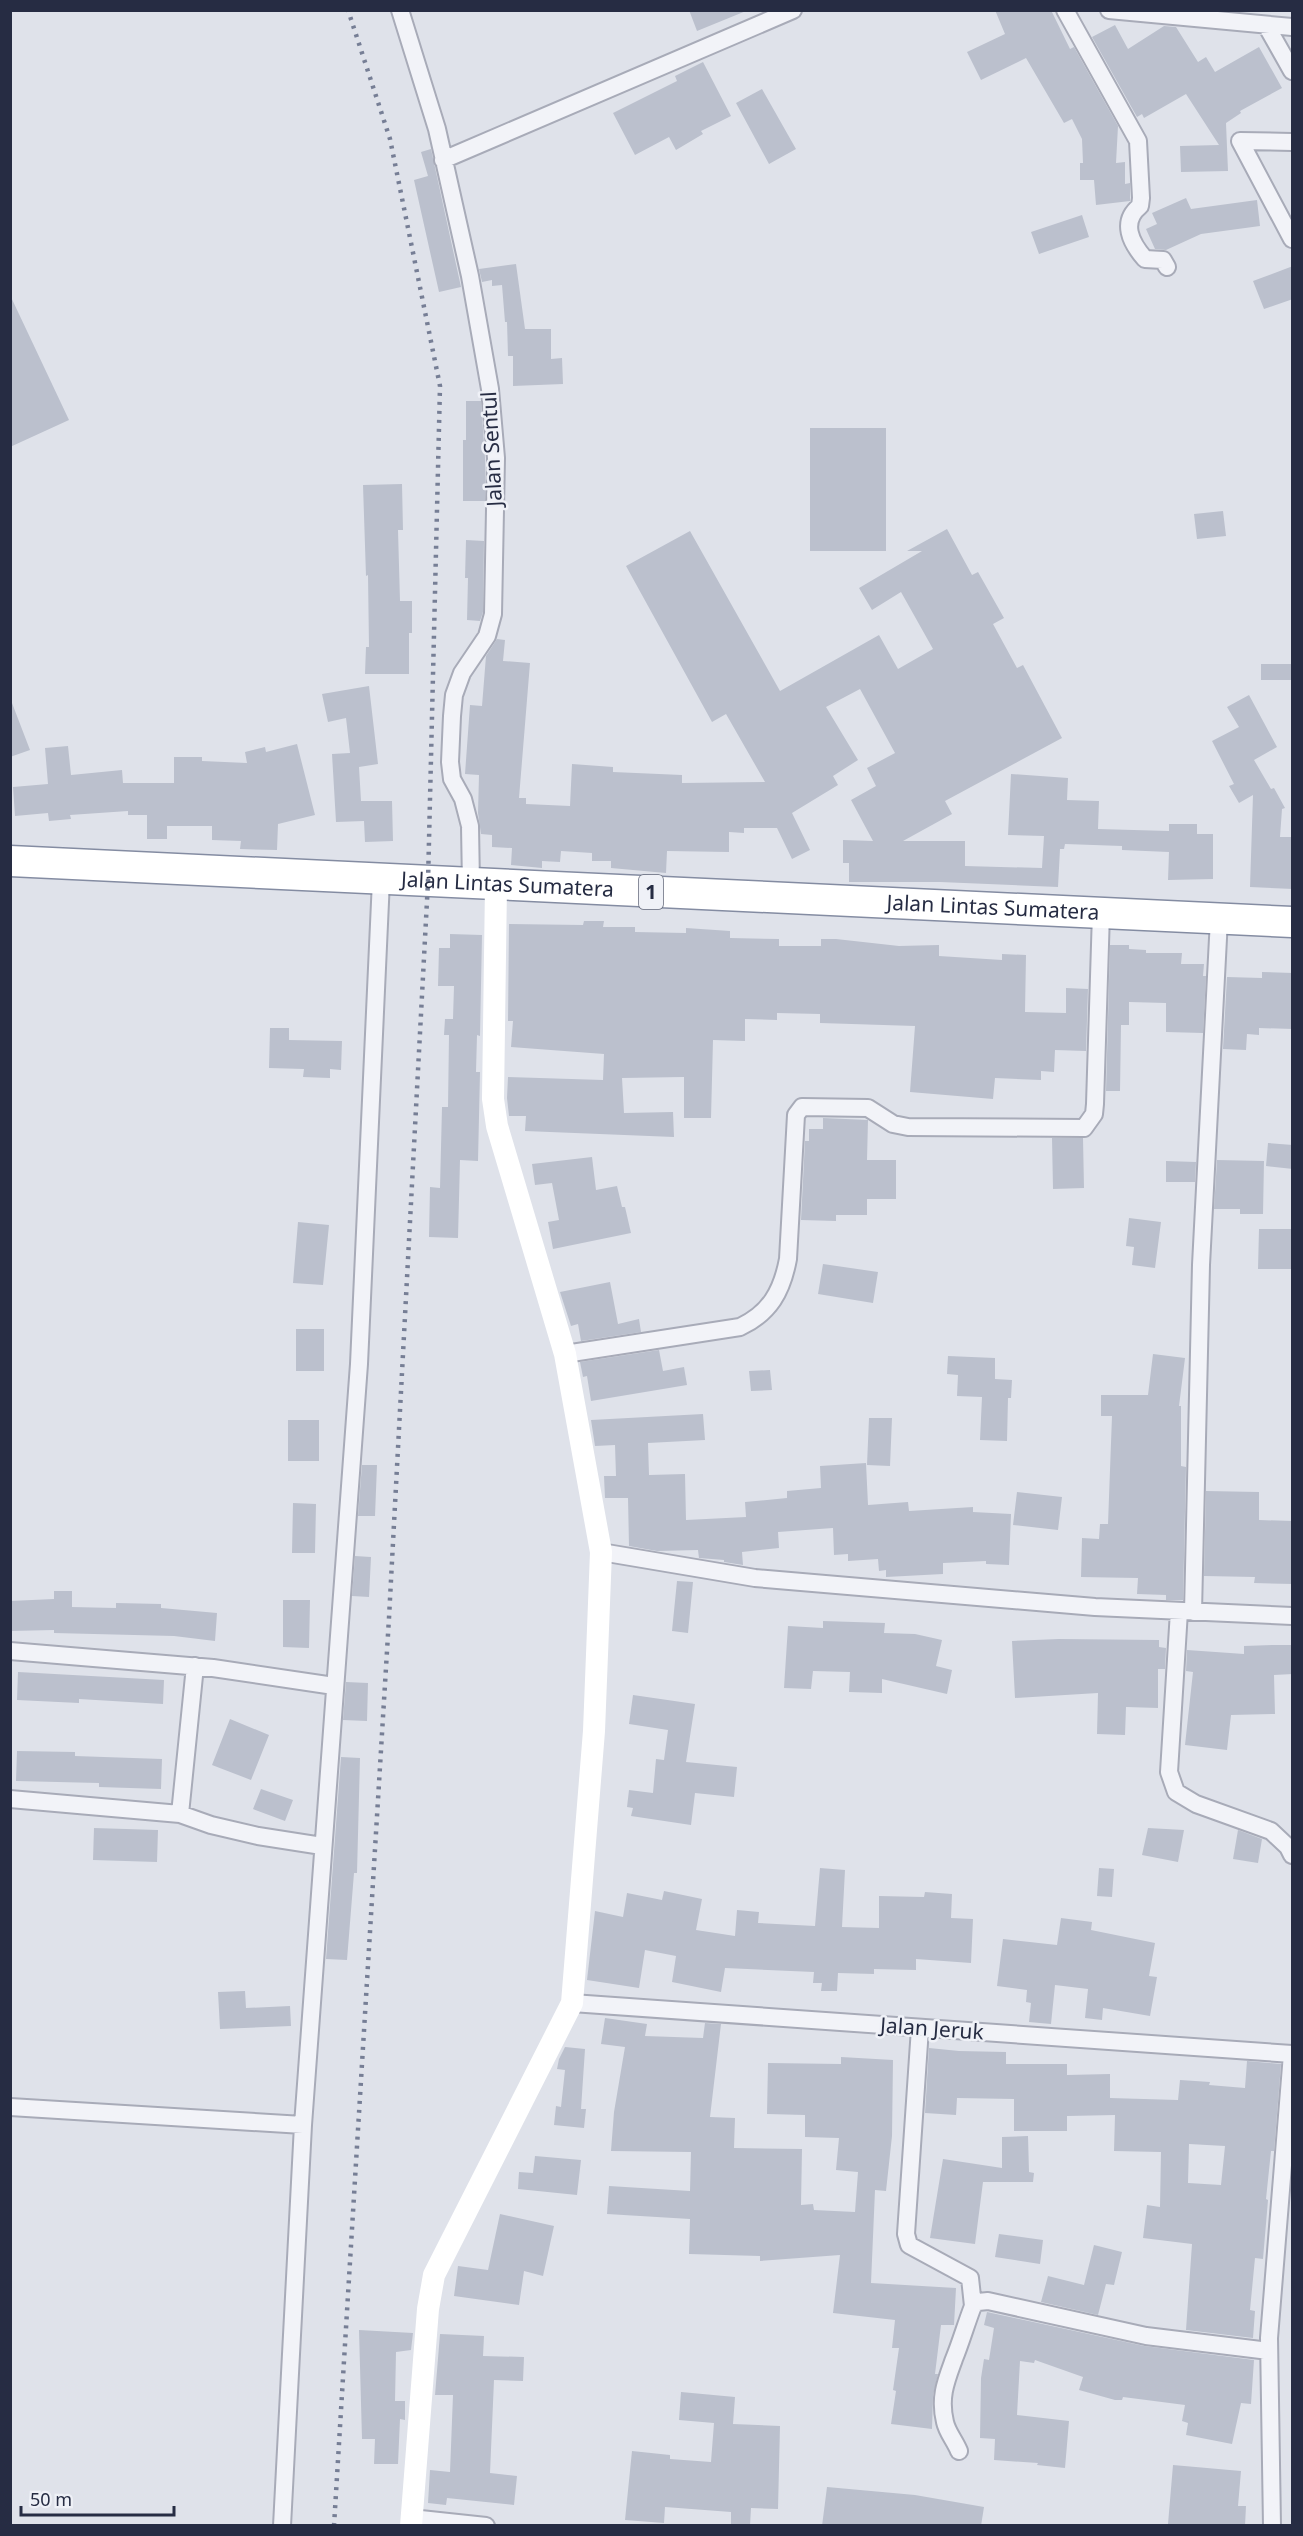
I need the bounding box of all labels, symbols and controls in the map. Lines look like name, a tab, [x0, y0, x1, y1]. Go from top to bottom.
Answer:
street label: Jalan Sentul	[474, 391, 508, 509]
street label: Jalan Lintas Sumatera	[398, 865, 614, 903]
road number: 1	[639, 875, 663, 909]
street label: Jalan Lintas Sumatera	[884, 888, 1100, 926]
street label: Jalan Jeruk	[877, 2010, 985, 2046]
scale bar	[21, 2479, 174, 2517]
text: 50 m	[30, 2487, 72, 2511]

